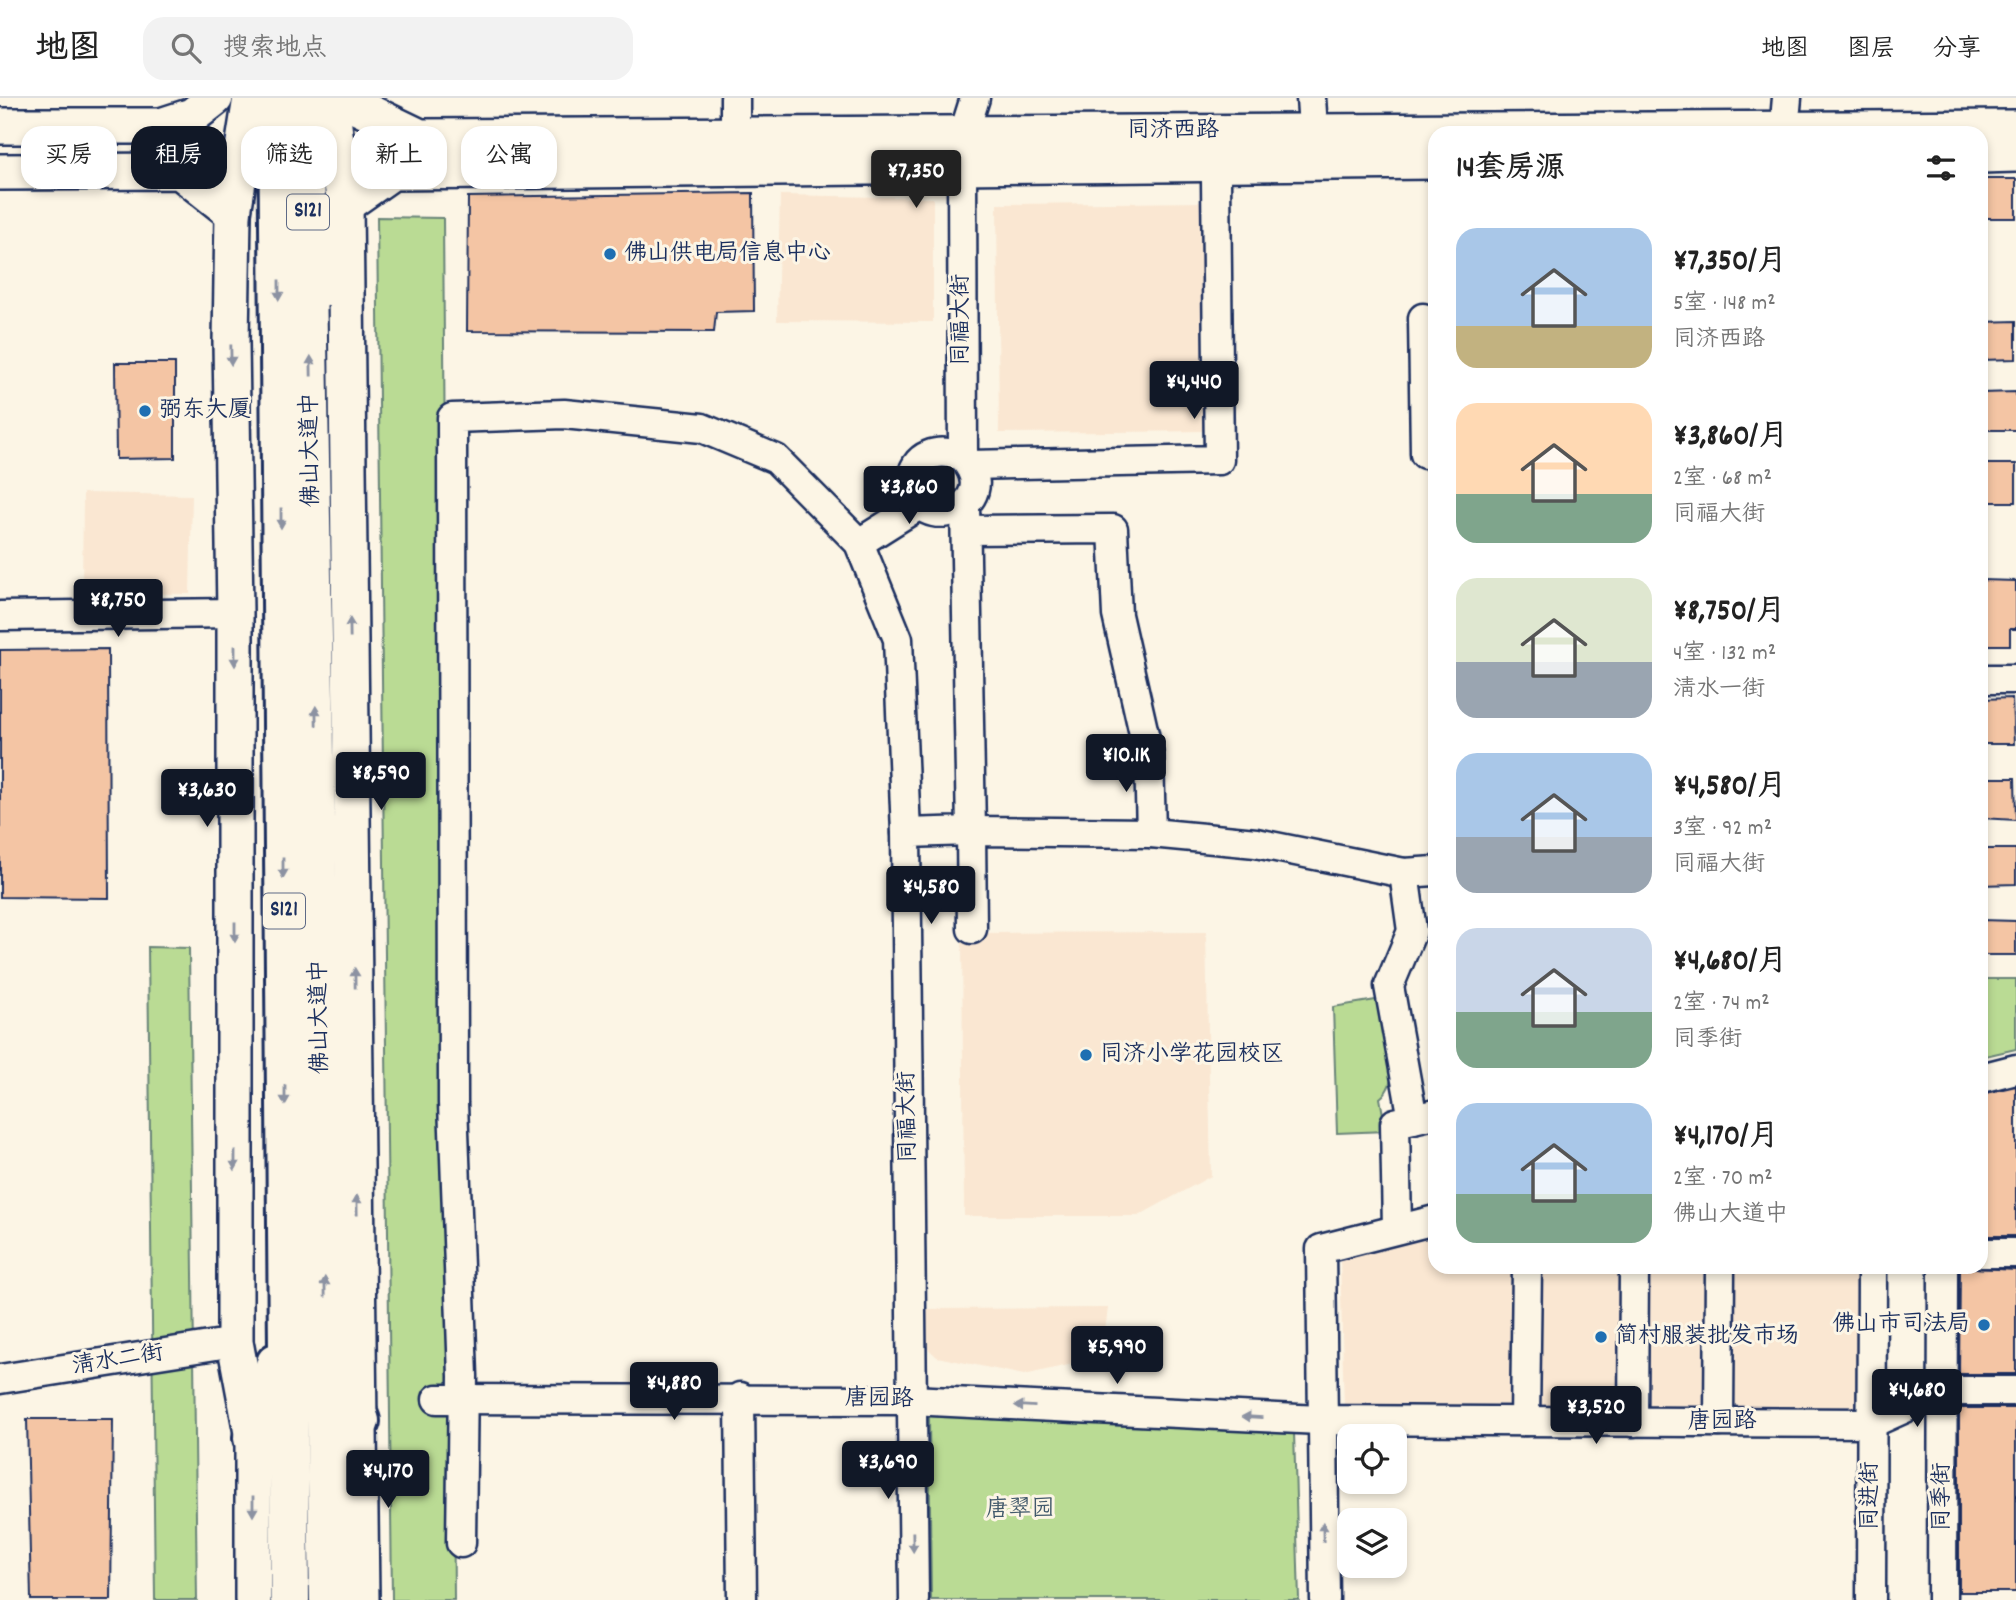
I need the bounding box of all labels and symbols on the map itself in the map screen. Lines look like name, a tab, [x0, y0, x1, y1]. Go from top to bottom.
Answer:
street label: 同济西路	[1127, 115, 1219, 148]
pin: ¥7,350	[859, 150, 973, 210]
road number: S121	[287, 194, 329, 230]
place label: 佛山供电局信息中心	[624, 238, 831, 271]
marker: 佛山供电局信息中心	[602, 246, 618, 262]
street label: 同福大街	[946, 274, 979, 366]
one-way arrow	[273, 280, 285, 302]
one-way arrow	[226, 344, 237, 366]
one-way arrow	[305, 355, 317, 377]
pin: ¥4,440	[1137, 362, 1251, 421]
street label: 佛山大道中	[294, 392, 330, 508]
place label: 弼东大厦	[159, 395, 251, 428]
marker: 弼东大厦	[137, 403, 153, 419]
pin: ¥3,860	[852, 466, 966, 526]
one-way arrow	[275, 507, 287, 529]
pin: ¥8,750	[61, 580, 175, 639]
one-way arrow	[345, 617, 356, 639]
one-way arrow	[229, 645, 241, 667]
one-way arrow	[310, 705, 322, 727]
pin: ¥10.1K	[1069, 734, 1183, 794]
pin: ¥8,590	[324, 752, 438, 812]
pin: ¥3,630	[150, 770, 264, 829]
one-way arrow	[278, 857, 289, 879]
pin: ¥4,580	[874, 866, 988, 926]
road number: S121	[263, 894, 305, 928]
one-way arrow	[229, 922, 241, 944]
street label: 佛山大道中	[303, 959, 339, 1075]
one-way arrow	[349, 967, 360, 989]
place label: 同济小学花园校区	[1100, 1039, 1284, 1072]
marker: 同济小学花园校区	[1078, 1047, 1094, 1063]
street label: 同福大街	[892, 1071, 926, 1163]
one-way arrow	[279, 1085, 291, 1107]
one-way arrow	[229, 1149, 241, 1171]
one-way arrow	[351, 1194, 363, 1216]
one-way arrow	[319, 1276, 331, 1298]
place label: 佛山市司法局	[1832, 1309, 1970, 1342]
marker: 佛山市司法局	[1976, 1317, 1992, 1333]
place label: 简村服装批发市场	[1615, 1321, 1799, 1354]
pin: ¥5,990	[1060, 1326, 1174, 1386]
marker: 简村服装批发市场	[1593, 1329, 1609, 1345]
street label: 清水二街	[70, 1338, 166, 1384]
pin: ¥4,880	[617, 1362, 731, 1422]
pin: ¥4,680	[1860, 1370, 1974, 1429]
street label: 唐园路	[844, 1383, 914, 1417]
pin: ¥3,520	[1539, 1386, 1653, 1446]
one-way arrow	[1014, 1400, 1036, 1411]
street label: 唐园路	[1688, 1406, 1757, 1439]
one-way arrow	[1241, 1411, 1263, 1422]
pin: ¥3,690	[831, 1442, 945, 1501]
pin: ¥4,170	[331, 1450, 445, 1510]
street label: 同进街	[1855, 1462, 1888, 1531]
street label: 同季街	[1927, 1463, 1960, 1532]
park label: 唐翠园	[986, 1494, 1055, 1527]
one-way arrow	[247, 1495, 259, 1517]
one-way arrow	[1317, 1521, 1329, 1543]
one-way arrow	[908, 1531, 919, 1553]

